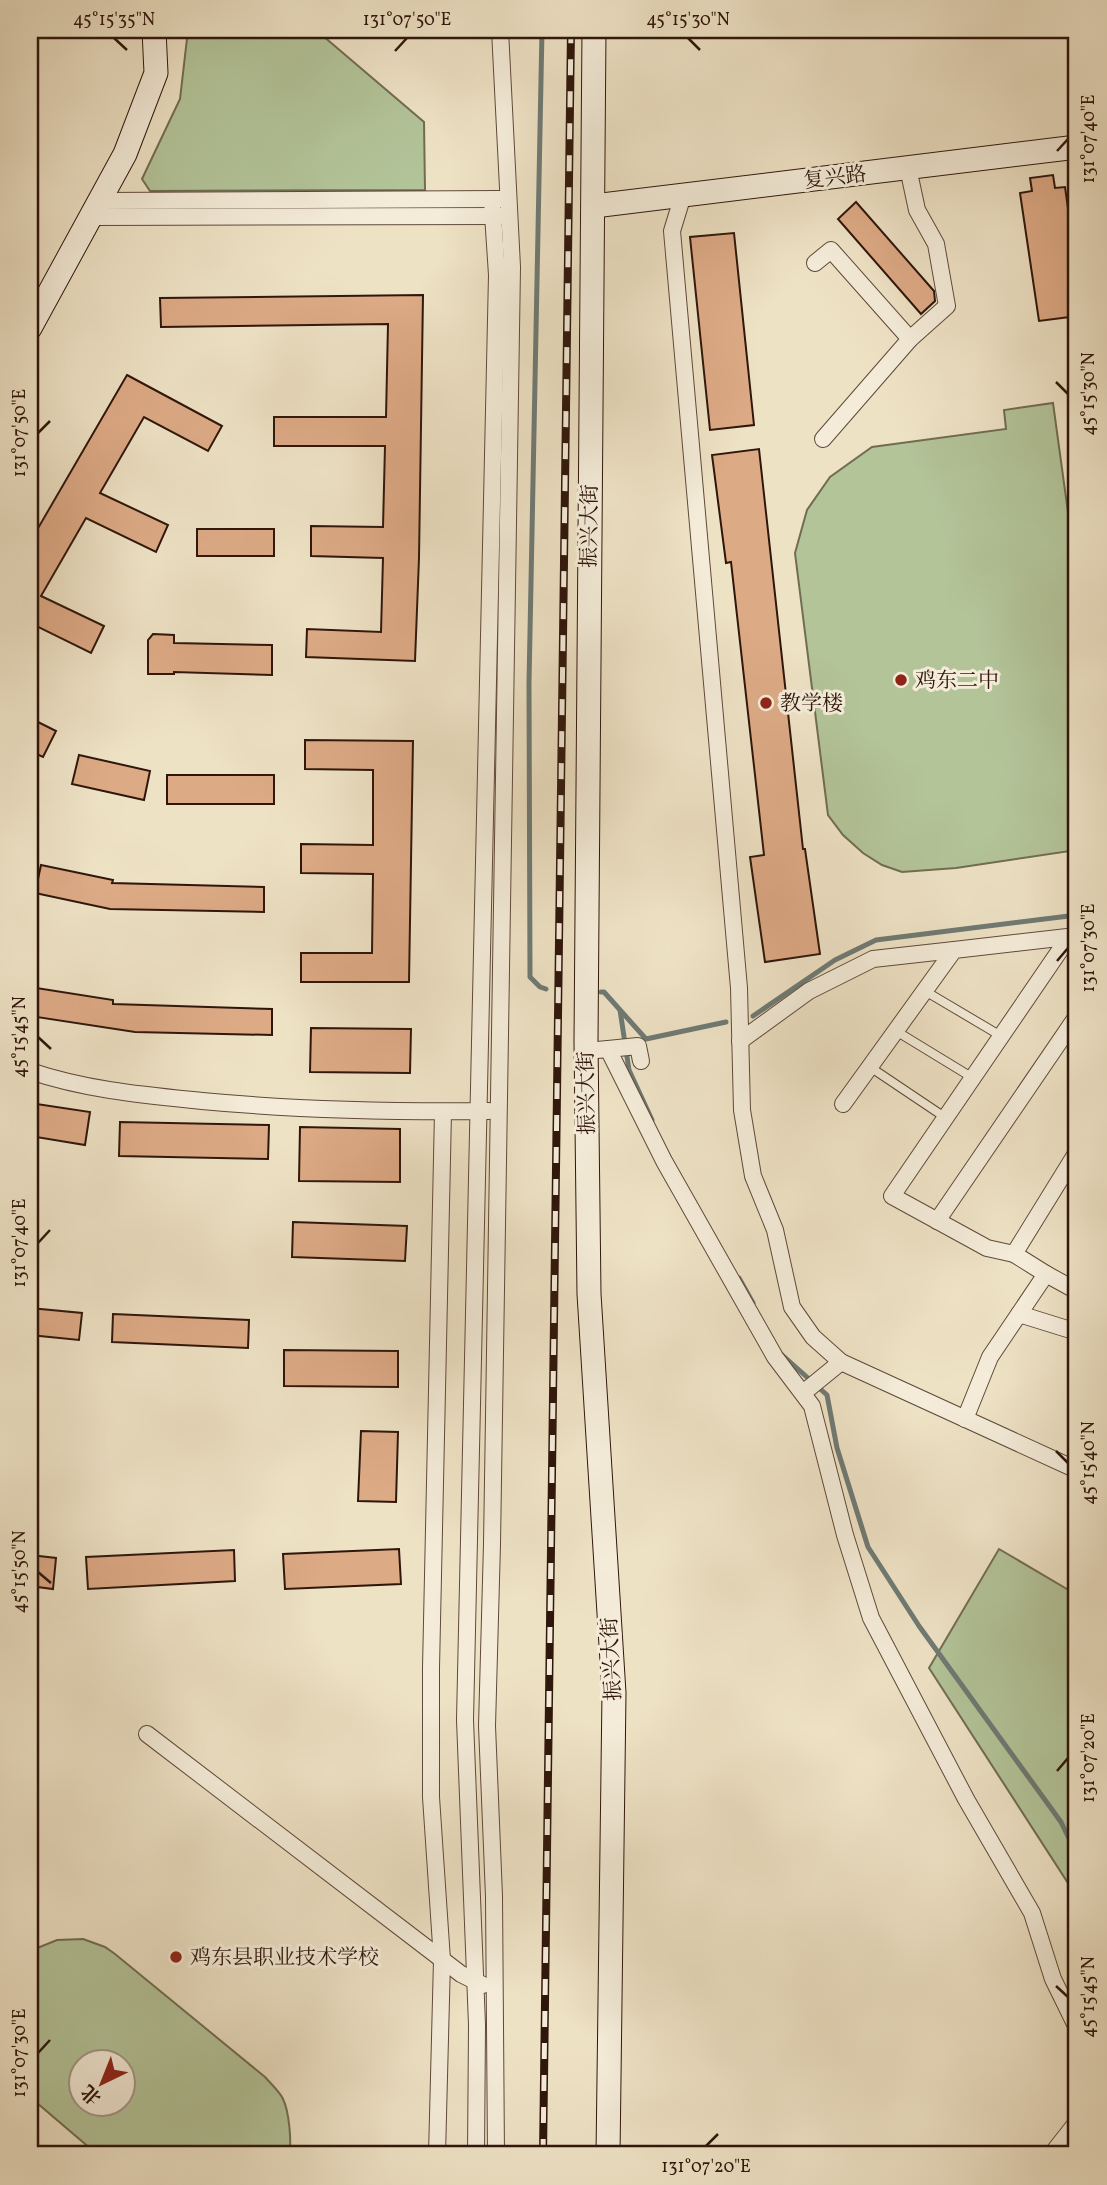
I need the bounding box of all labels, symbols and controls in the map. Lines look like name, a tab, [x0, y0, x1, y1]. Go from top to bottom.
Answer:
text: 45°15'35"N	[73, 8, 155, 33]
text: 131°07'50"E	[363, 8, 451, 33]
text: 45°15'30"N	[646, 8, 730, 33]
text: 131°07'40"E	[1077, 94, 1102, 184]
street label: 复兴路	[802, 160, 868, 197]
text: 45°15'30"N	[1077, 352, 1102, 436]
text: 131°07'50"E	[8, 389, 33, 477]
street label: 振兴大街	[575, 484, 606, 568]
place label: 鸡东二中	[915, 667, 999, 696]
marker: 鸡东二中	[893, 672, 909, 688]
place label: 教学楼	[780, 690, 843, 719]
marker: 教学楼	[758, 695, 774, 711]
text: 131°07'30"E	[1077, 903, 1102, 993]
text: 45°15'45"N	[8, 996, 33, 1078]
street label: 振兴大街	[572, 1051, 603, 1135]
text: 131°07'40"E	[8, 1198, 33, 1288]
text: 45°15'40"N	[1077, 1421, 1102, 1505]
text: 45°15'50"N	[8, 1530, 33, 1614]
street label: 振兴大街	[596, 1616, 629, 1702]
text: 131°07'20"E	[1077, 1713, 1102, 1803]
place label: 鸡东县职业技术学校	[190, 1944, 379, 1973]
marker: 鸡东县职业技术学校	[168, 1949, 184, 1965]
text: 45°15'45"N	[1077, 1956, 1102, 2038]
text: 131°07'30"E	[8, 2008, 33, 2098]
north arrow	[66, 2048, 136, 2118]
text: 北	[76, 2078, 108, 2110]
text: 131°07'20"E	[661, 2155, 751, 2180]

